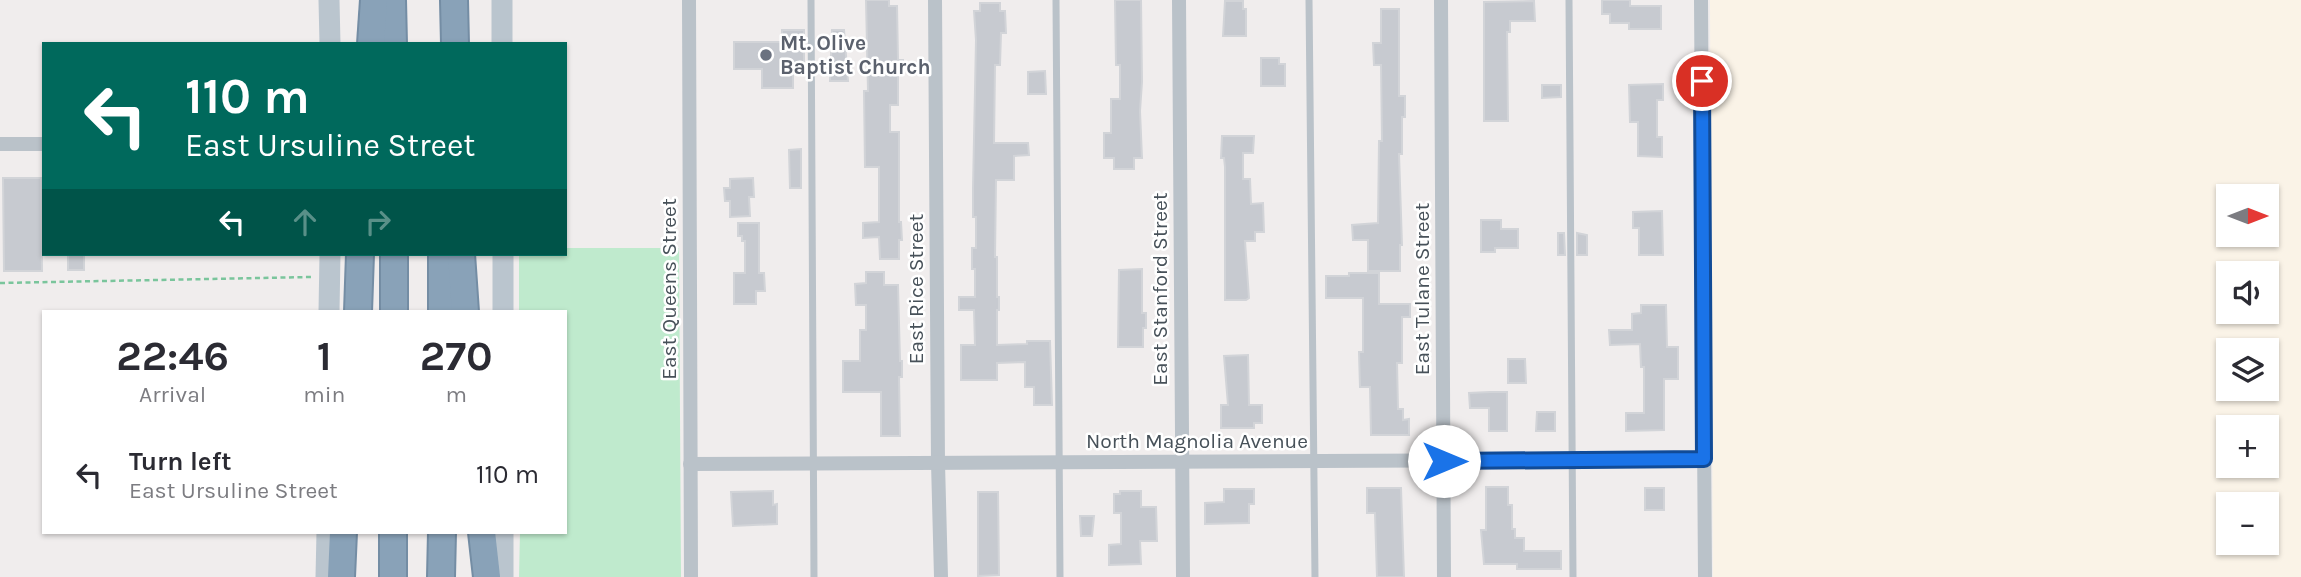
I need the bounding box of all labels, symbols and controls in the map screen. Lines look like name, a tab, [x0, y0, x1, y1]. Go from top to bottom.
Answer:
place label: Mt. Olive Baptist Church	[780, 31, 931, 79]
marker: Mt. Olive Baptist Church	[758, 47, 774, 63]
pin	[1672, 51, 1732, 111]
icon: arrive	[1683, 62, 1721, 100]
text: 110 m	[185, 68, 310, 125]
icon: left	[70, 70, 161, 161]
text: East Ursuline Street	[185, 127, 475, 164]
north arrow	[2216, 184, 2278, 247]
map controls	[2216, 184, 2279, 555]
street label: East Stanford Street	[1148, 192, 1172, 386]
street label: East Queens Street	[657, 198, 681, 380]
icon: left	[213, 203, 251, 241]
icon: ahead	[286, 203, 324, 241]
icon: right	[359, 203, 397, 241]
street label: East Tulane Street	[1410, 203, 1434, 375]
street label: East Rice Street	[904, 214, 928, 364]
button: sound	[2216, 261, 2279, 324]
text: 22:46	[116, 331, 229, 381]
text: 1	[317, 331, 332, 381]
text: 270	[420, 331, 493, 381]
button: layers	[2216, 338, 2279, 401]
text: Arrival	[139, 381, 206, 408]
text: min	[303, 381, 345, 408]
text: m	[445, 381, 467, 408]
button: +	[2216, 415, 2279, 478]
position arrow	[1407, 424, 1481, 498]
street label: North Magnolia Avenue	[1086, 429, 1308, 453]
text: Turn left	[129, 446, 231, 477]
icon: left	[70, 456, 108, 494]
text: 110 m	[476, 459, 539, 490]
text: East Ursuline Street	[129, 477, 338, 504]
button: −	[2216, 492, 2279, 555]

